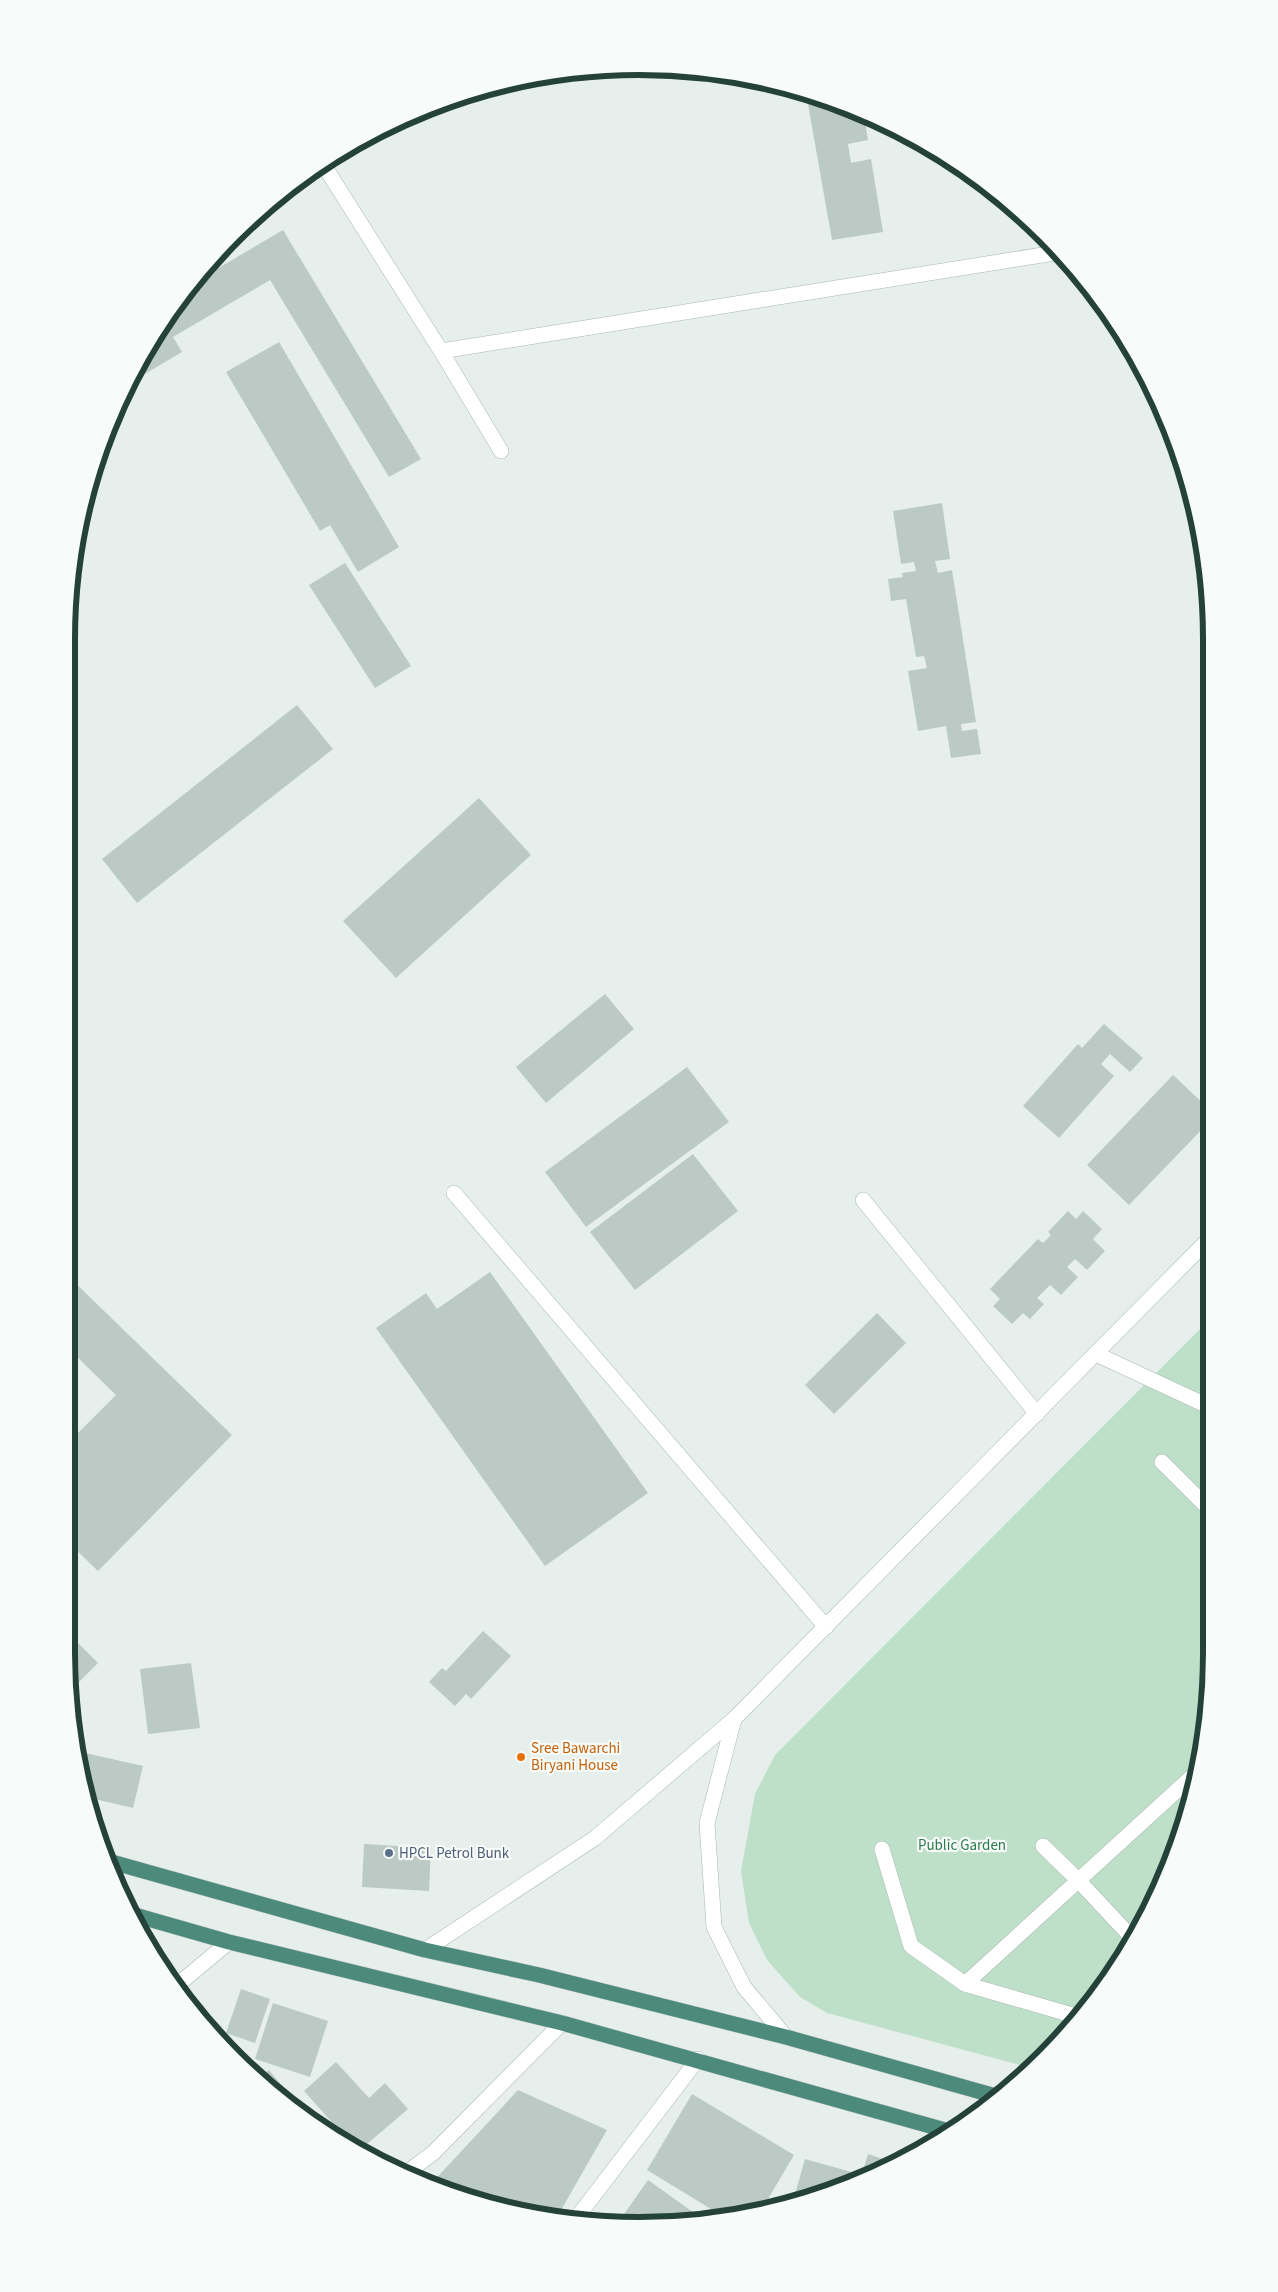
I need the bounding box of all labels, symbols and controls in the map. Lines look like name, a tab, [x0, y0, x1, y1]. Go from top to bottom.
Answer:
place label: Sree Bawarchi Biryani House	[531, 1738, 620, 1776]
marker: Sree Bawarchi Biryani House	[515, 1751, 527, 1763]
park label: Public Garden	[918, 1835, 1006, 1856]
place label: HPCL Petrol Bunk	[399, 1843, 510, 1864]
marker: HPCL Petrol Bunk	[383, 1847, 395, 1859]

